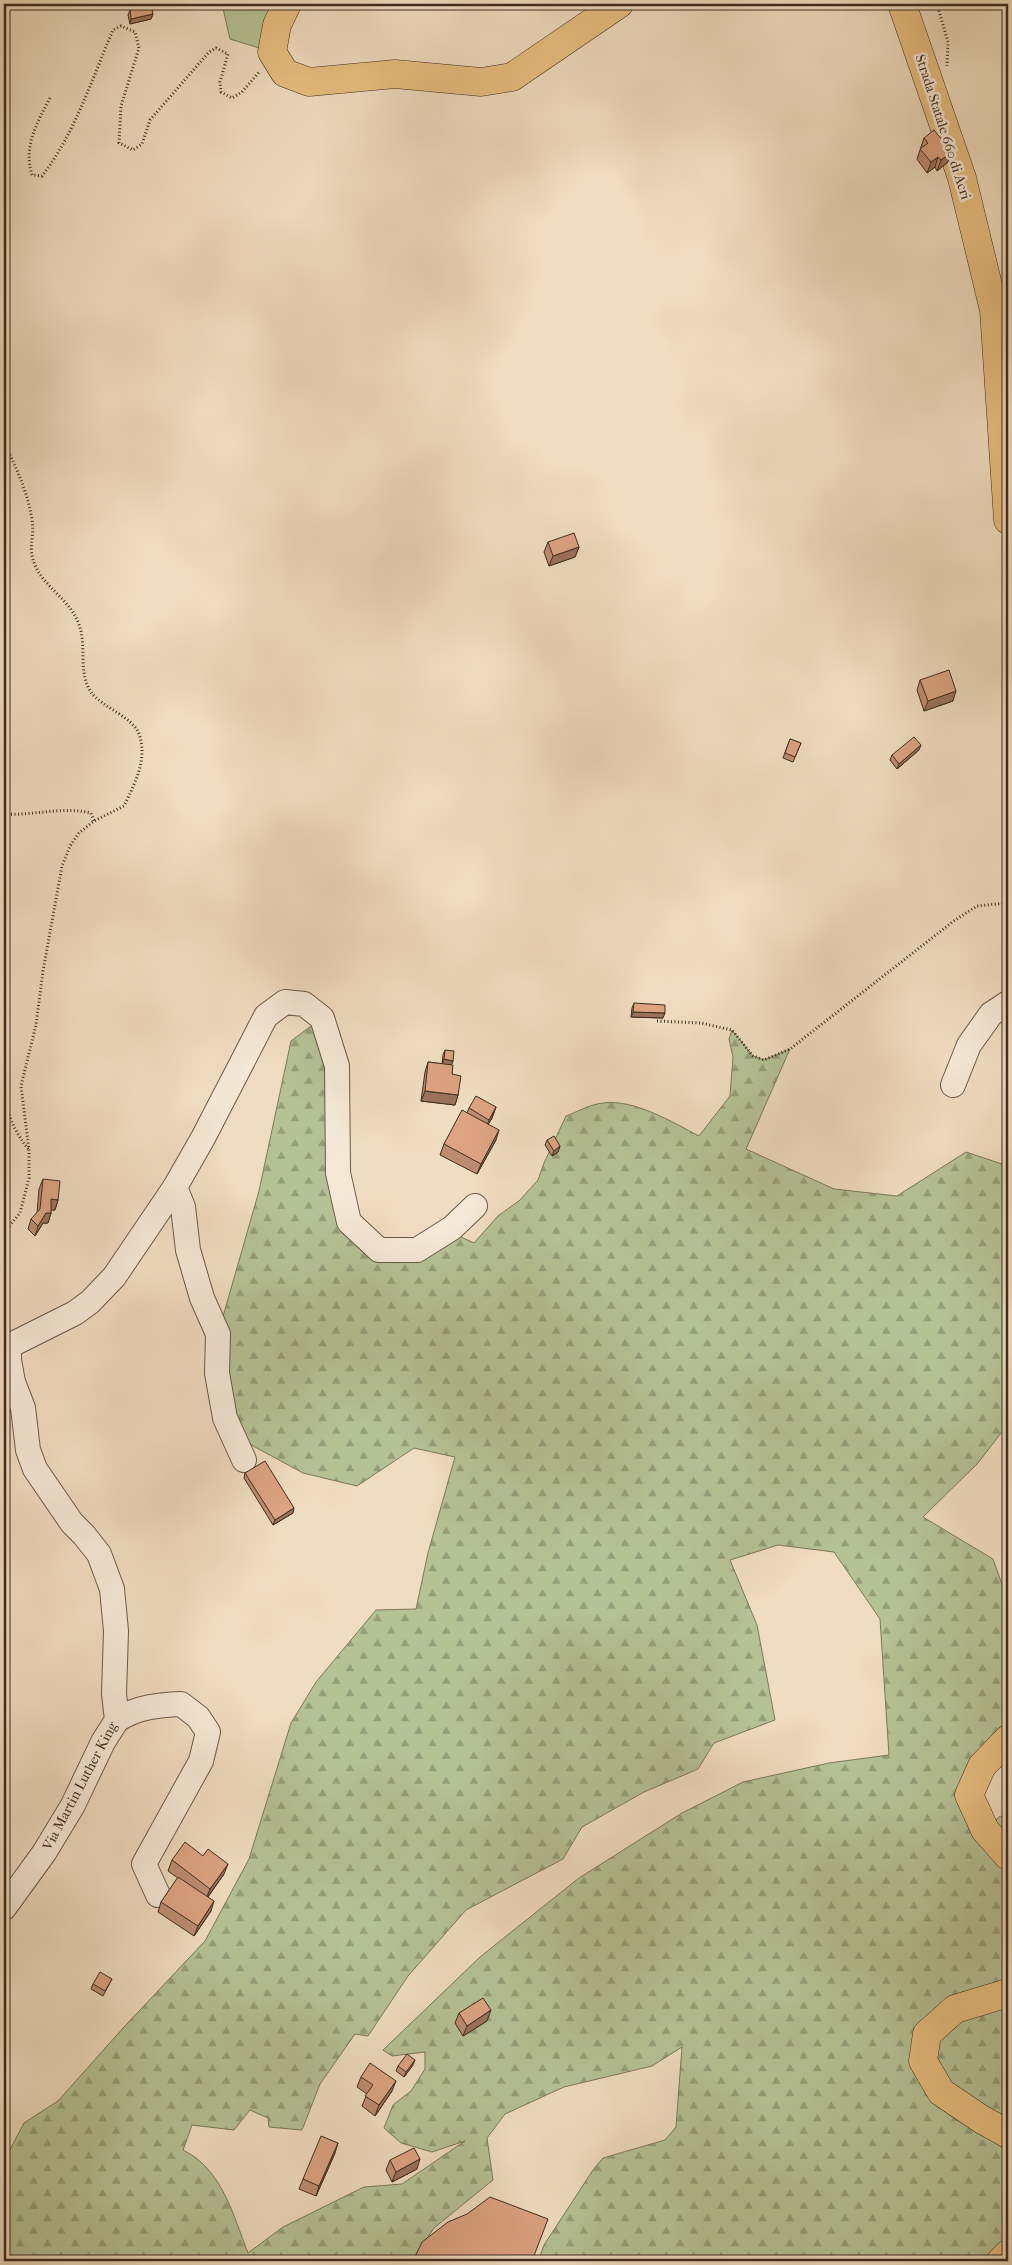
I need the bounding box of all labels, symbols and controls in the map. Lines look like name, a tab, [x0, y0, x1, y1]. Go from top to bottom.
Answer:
street label: Strada Statale 660 di Acri	[911, 52, 975, 202]
street label: Via Martin Luther King	[38, 1718, 121, 1854]

